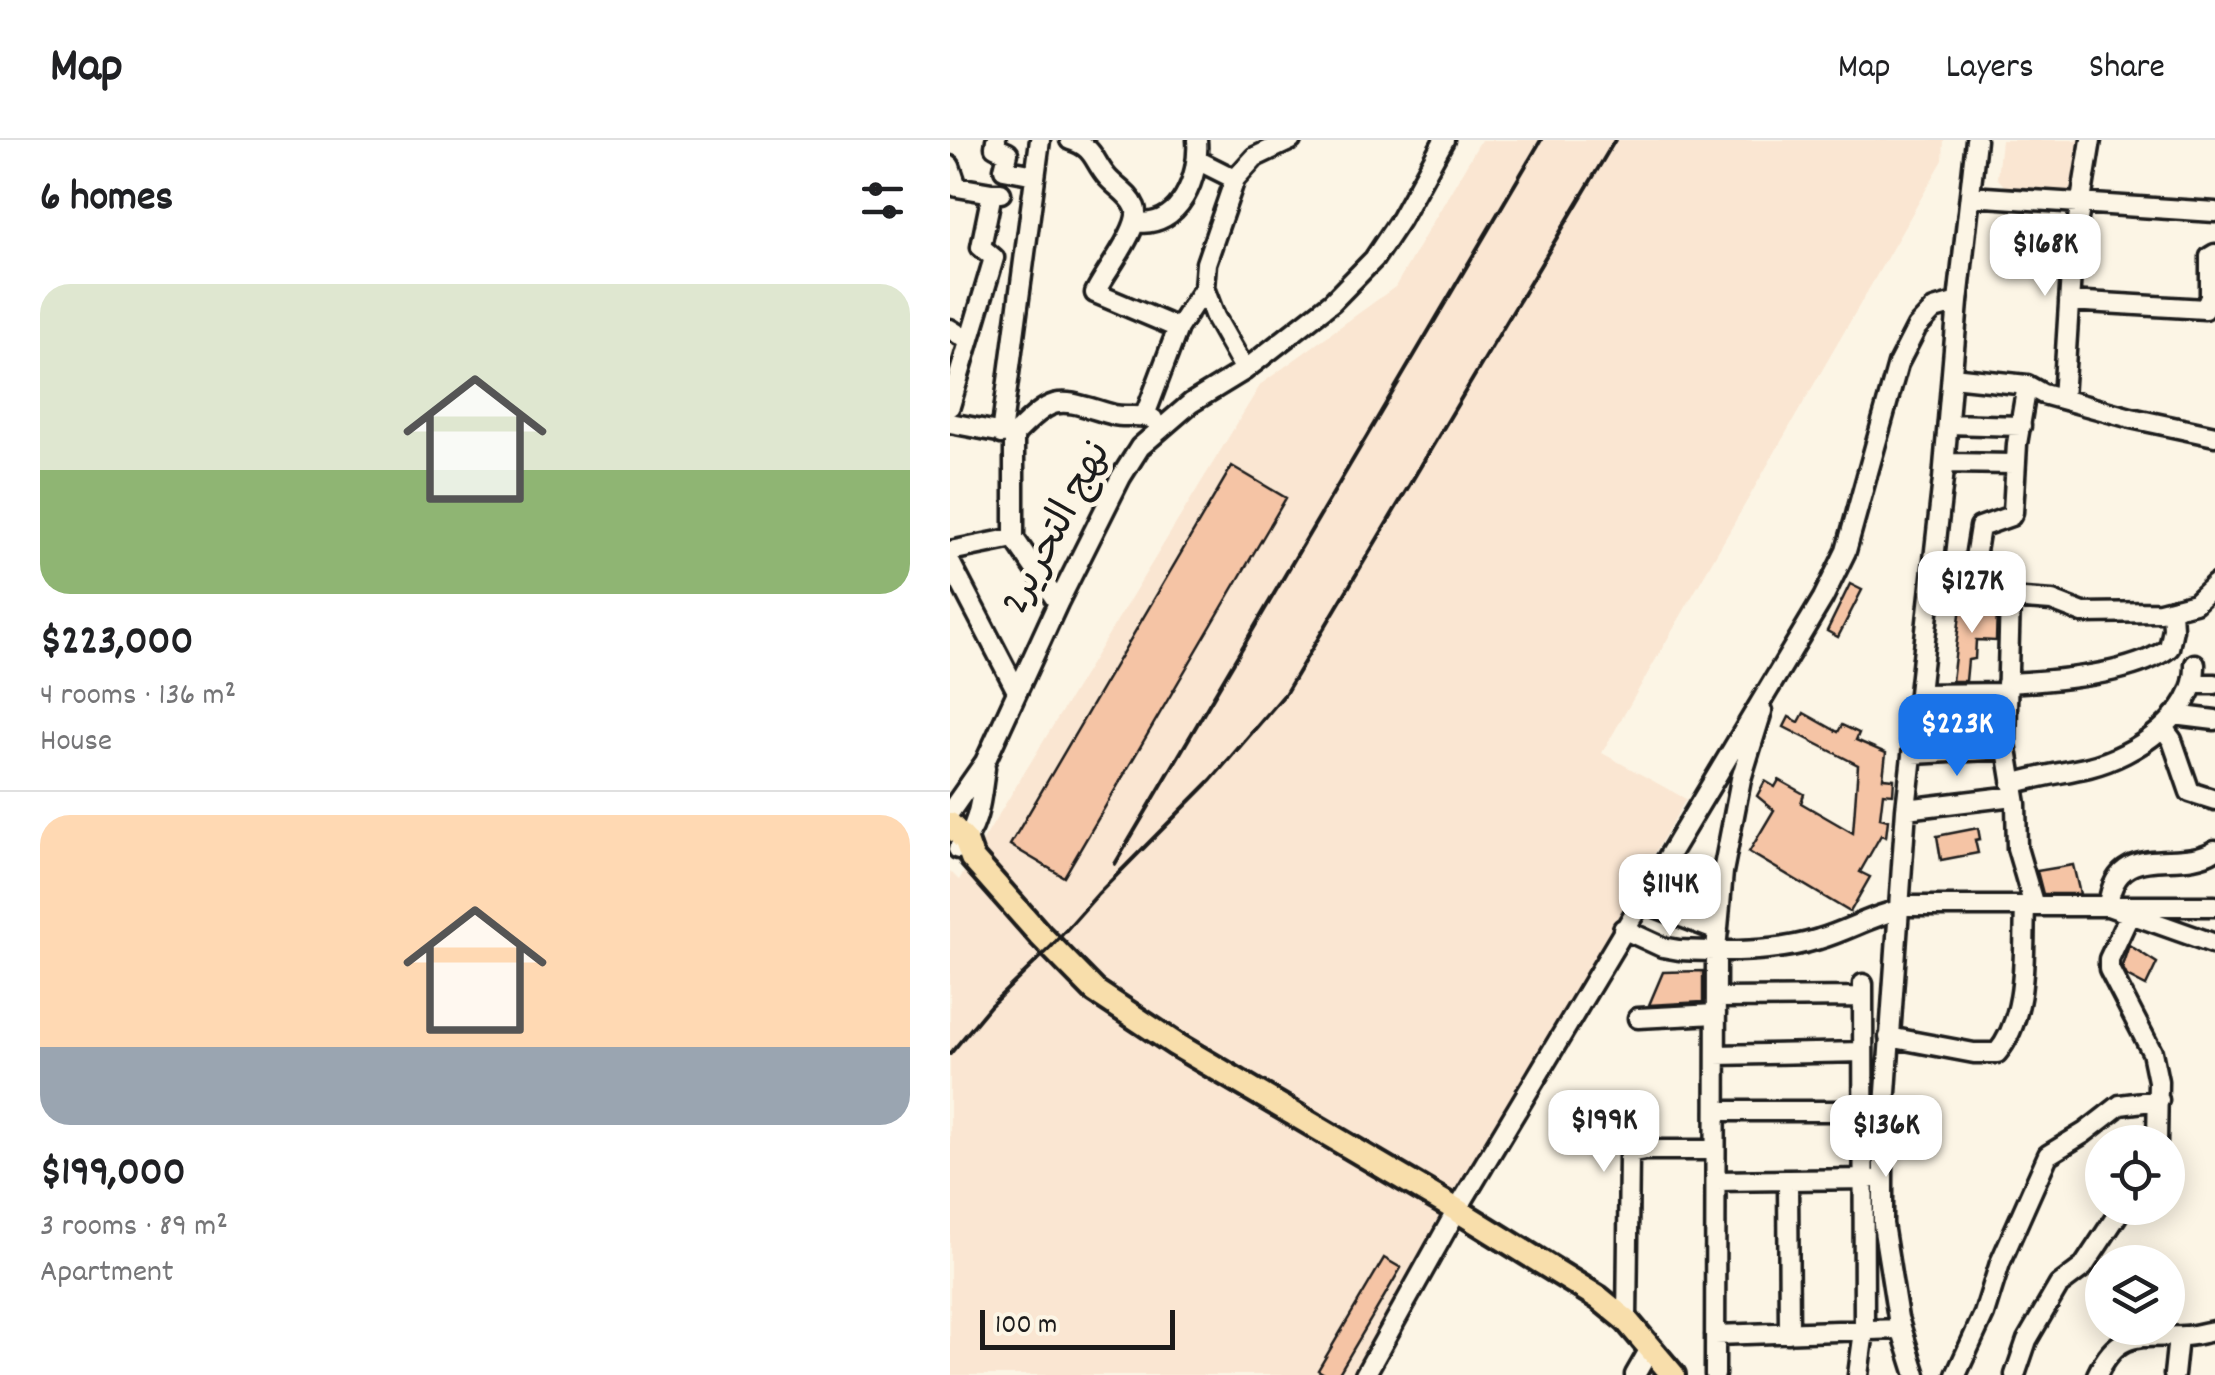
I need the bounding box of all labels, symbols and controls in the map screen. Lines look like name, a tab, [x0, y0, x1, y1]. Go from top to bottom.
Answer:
text: Map	[50, 35, 123, 104]
text: Map	[1838, 44, 1891, 94]
text: Layers	[1946, 44, 2034, 94]
text: Share	[2089, 44, 2165, 94]
text: 6 homes	[40, 170, 173, 230]
icon: filters	[855, 173, 910, 228]
pin: $168K	[1975, 214, 2115, 299]
text: $168K	[2012, 223, 2078, 269]
icon: home	[385, 349, 565, 529]
street label: نهج التحرير2	[989, 432, 1129, 626]
pin: $127K	[1902, 551, 2042, 636]
text: $127K	[1940, 560, 2004, 606]
text: $223,000	[40, 614, 193, 674]
text: 4 rooms · 136 m²	[40, 674, 236, 720]
pin: $223K	[1887, 694, 2027, 779]
text: $223K	[1920, 703, 1994, 749]
text: House	[40, 720, 112, 766]
pin: $114K	[1600, 854, 1740, 939]
text: $114K	[1641, 863, 1699, 909]
icon: home	[385, 880, 565, 1060]
pin: $199K	[1534, 1090, 1674, 1175]
pin: $136K	[1816, 1095, 1956, 1180]
text: $199K	[1570, 1099, 1638, 1145]
text: $136K	[1852, 1104, 1920, 1150]
map controls	[2085, 1125, 2185, 1345]
button: locate	[2085, 1125, 2185, 1225]
text: $199,000	[40, 1145, 186, 1205]
text: 3 rooms · 89 m²	[40, 1205, 228, 1251]
button: layers	[2085, 1245, 2185, 1345]
text: Apartment	[40, 1251, 174, 1297]
scale bar	[980, 1305, 1175, 1350]
text: 100 m	[995, 1307, 1057, 1347]

